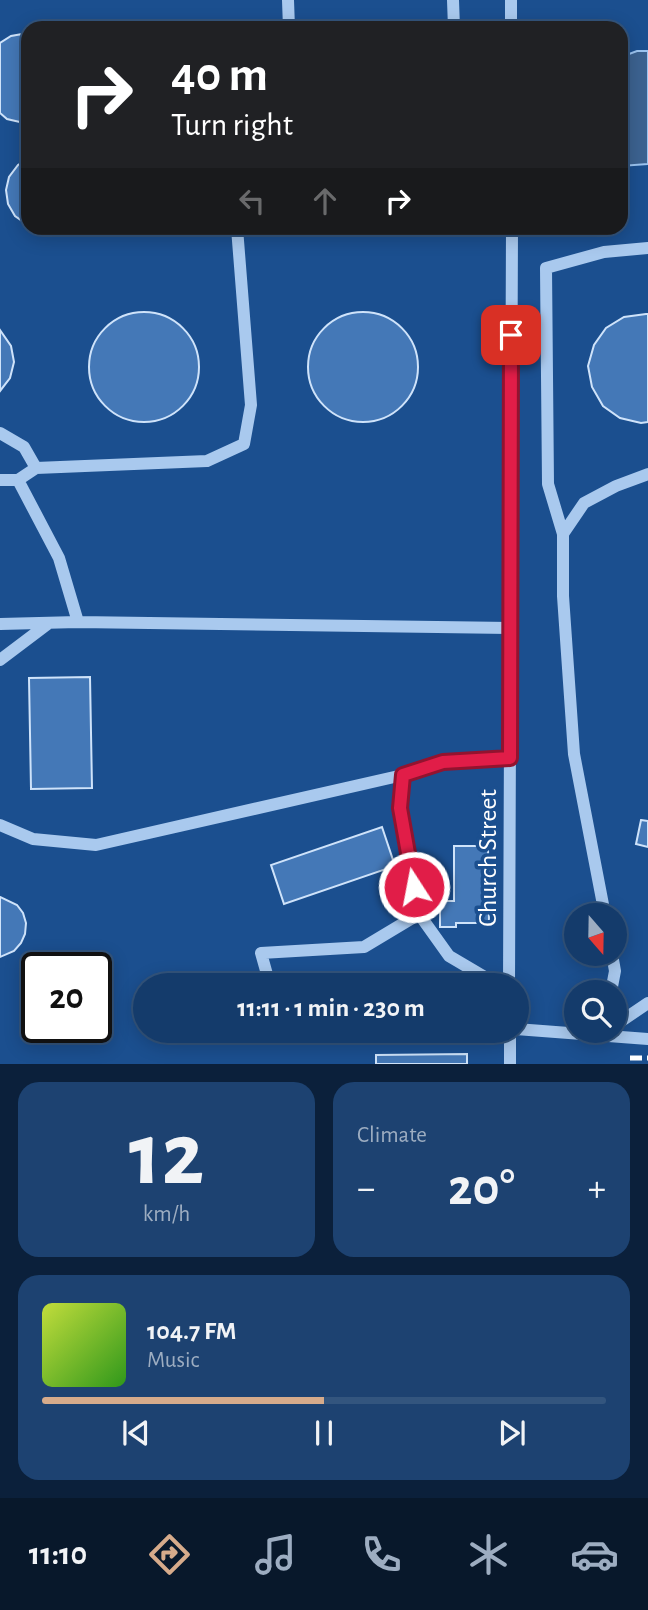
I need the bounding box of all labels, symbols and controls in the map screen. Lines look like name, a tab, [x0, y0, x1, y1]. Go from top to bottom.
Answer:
icon: right	[56, 49, 147, 140]
text: 40 m	[171, 51, 268, 100]
text: Turn right	[171, 109, 293, 141]
icon: left	[233, 182, 271, 220]
icon: ahead	[306, 182, 344, 220]
icon: right	[379, 182, 417, 220]
pin	[481, 305, 541, 365]
icon: arrive	[492, 316, 530, 354]
street label: Church Street	[475, 789, 501, 927]
position arrow	[377, 850, 451, 924]
north arrow	[564, 903, 626, 966]
map controls	[564, 903, 627, 1043]
speed limit sign: 20	[21, 952, 112, 1043]
button: search	[564, 980, 627, 1043]
text: 11:11 · 1 min · 230 m	[237, 995, 425, 1021]
text: 12	[129, 1110, 204, 1201]
text: Climate	[357, 1124, 427, 1147]
text: 20°	[448, 1162, 515, 1214]
text: −	[357, 1170, 375, 1208]
text: +	[588, 1170, 606, 1208]
text: km/h	[143, 1203, 190, 1226]
text: 104.7 FM	[147, 1318, 236, 1344]
text: Music	[147, 1349, 199, 1372]
icon: previous	[117, 1414, 155, 1452]
icon: pause	[305, 1414, 343, 1452]
icon: next	[493, 1414, 531, 1452]
icon: directions	[145, 1530, 194, 1579]
icon: music	[251, 1530, 300, 1579]
icon: phone	[357, 1530, 406, 1579]
icon: climate	[464, 1530, 513, 1579]
icon: car	[570, 1530, 619, 1579]
text: 11:10	[29, 1538, 87, 1570]

